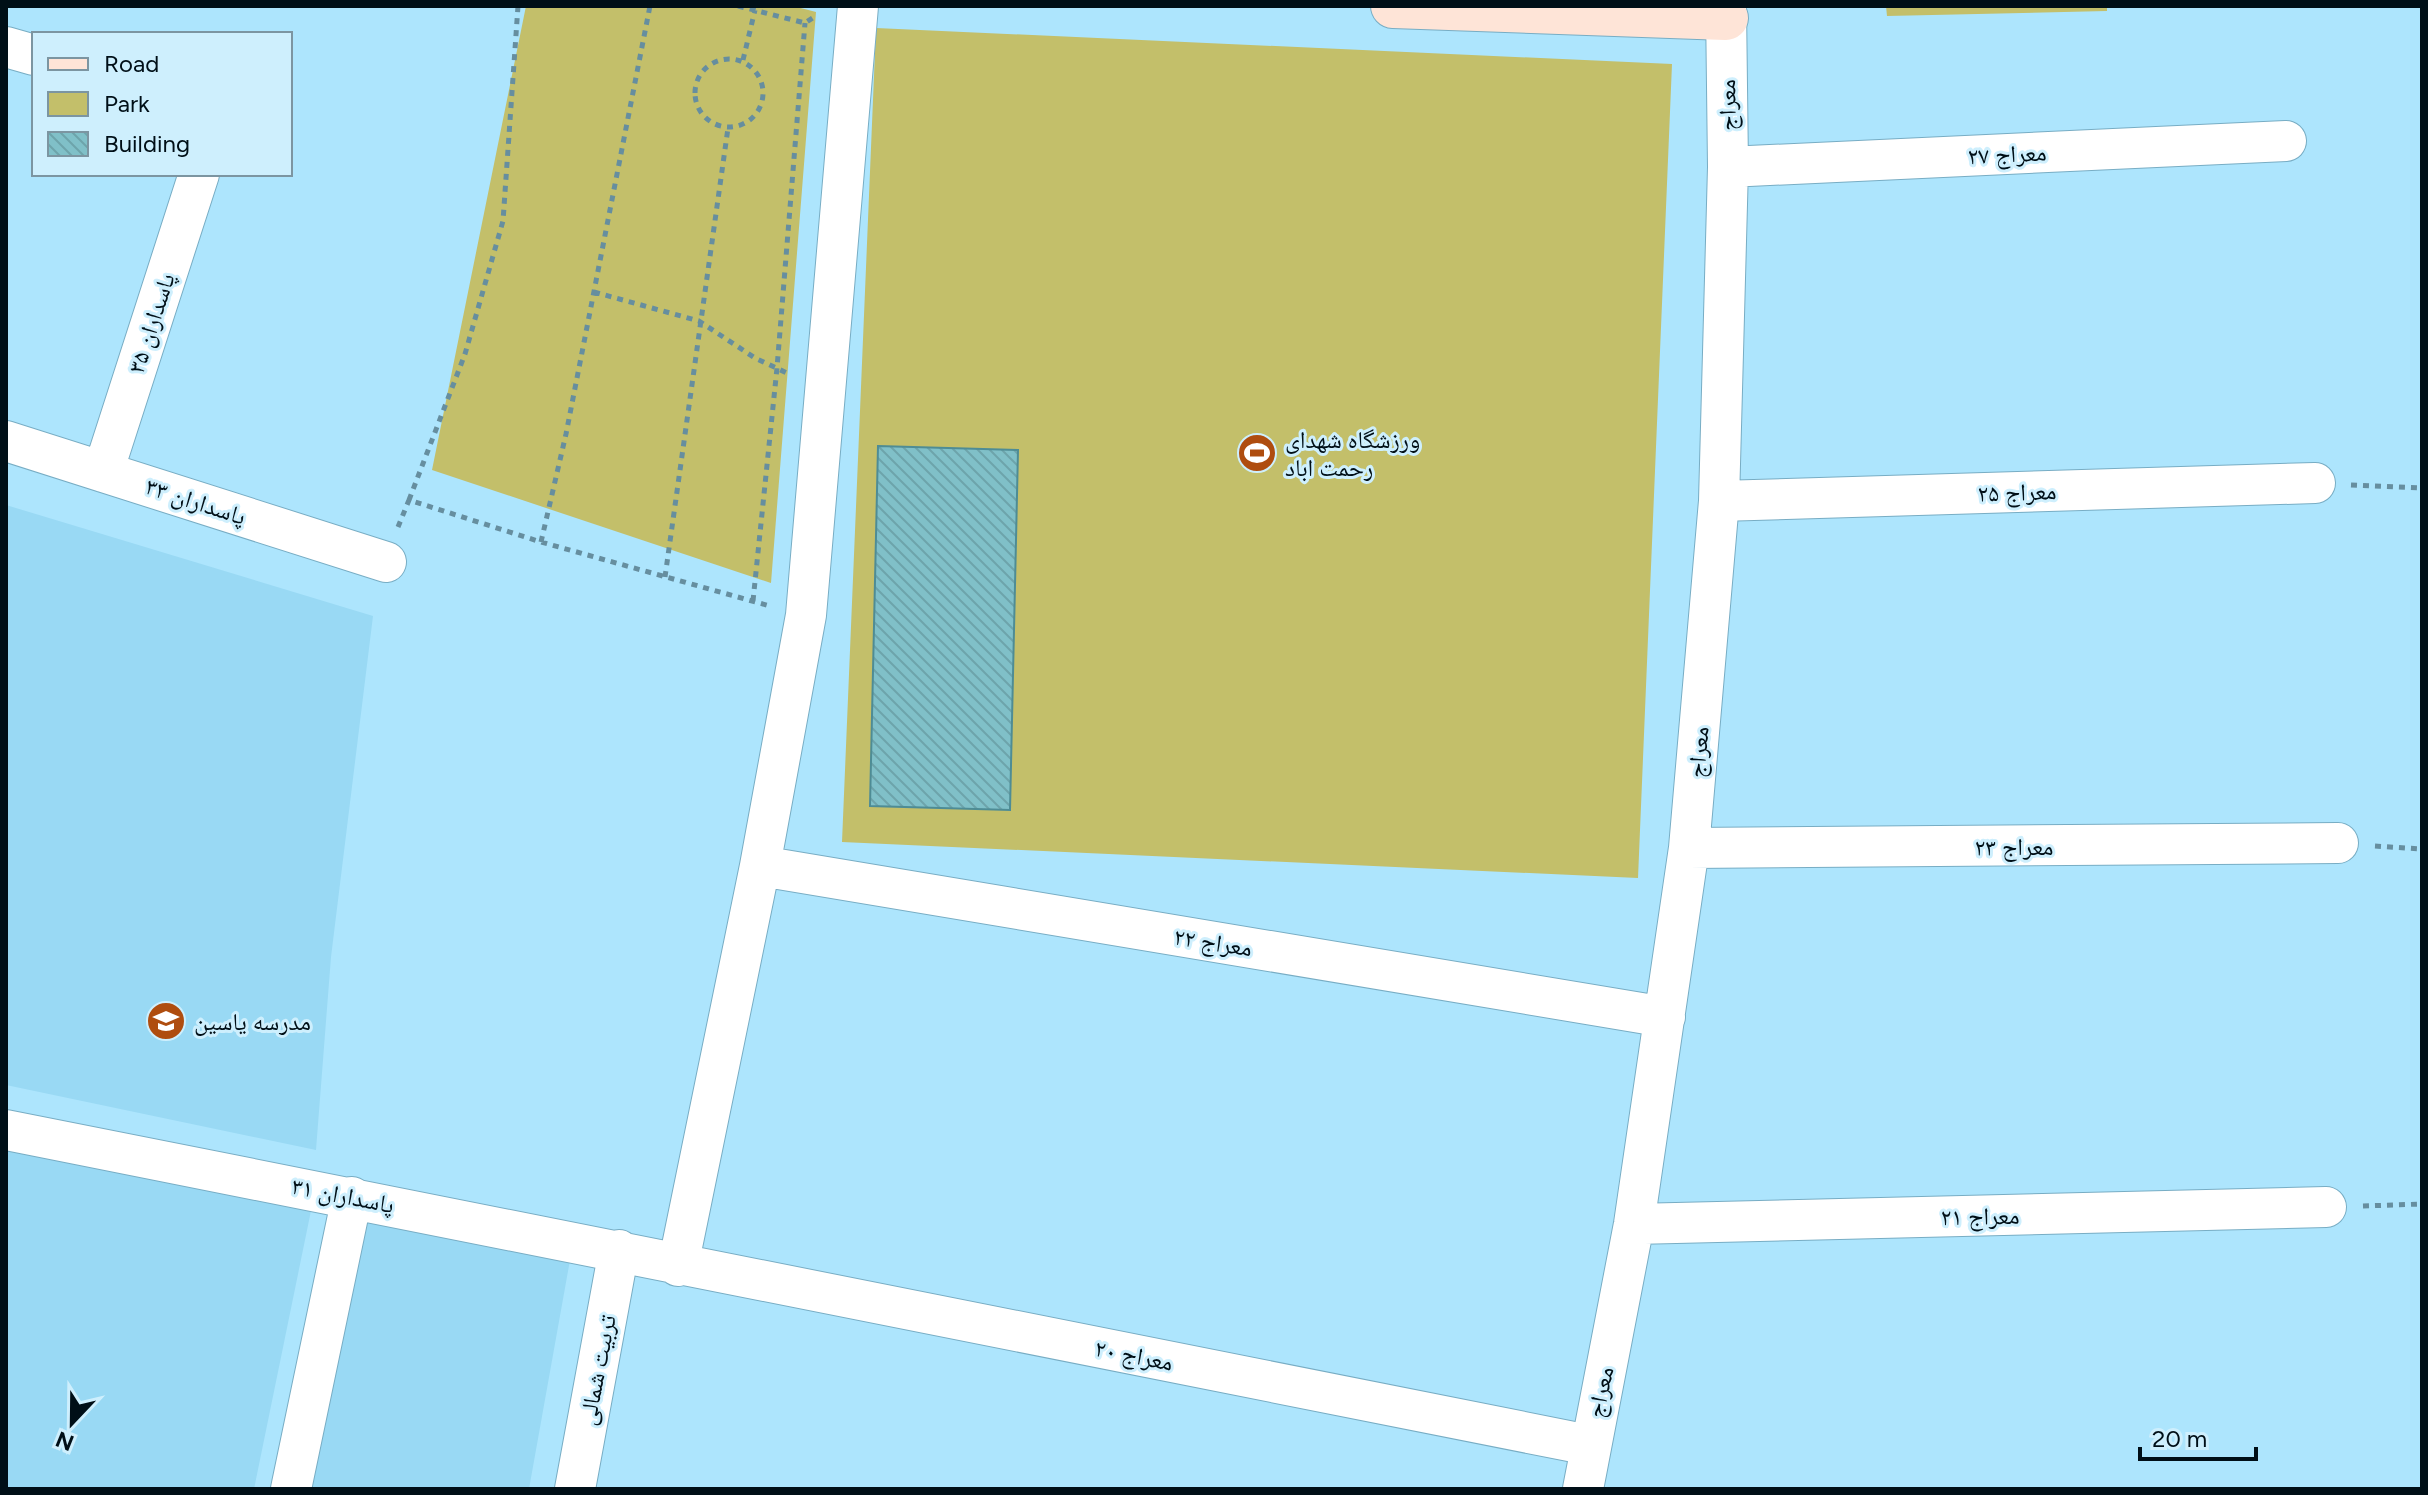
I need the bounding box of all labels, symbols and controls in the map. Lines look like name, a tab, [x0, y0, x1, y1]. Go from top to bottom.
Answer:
legend	[32, 32, 292, 176]
text: Road	[104, 49, 159, 78]
street label: معراج	[1712, 79, 1743, 131]
text: Park	[104, 89, 150, 118]
text: Building	[104, 129, 190, 158]
street label: معراج ۲۷	[1967, 137, 2047, 172]
street label: پاسداران ۳۵	[121, 269, 181, 377]
place label: ورزشگاه شهدای رحمت اباد	[1285, 425, 1420, 482]
sports icon: ورزشگاه شهدای رحمت اباد	[1236, 432, 1278, 474]
street label: پاسداران ۳۳	[142, 471, 250, 531]
street label: معراج ۲۵	[1977, 476, 2057, 509]
street label: معراج	[1681, 725, 1716, 779]
street label: معراج ۲۳	[1974, 832, 2054, 862]
street label: معراج ۲۲	[1172, 921, 1254, 963]
school or university icon: مدرسه یاسین	[145, 1000, 187, 1042]
place label: مدرسه یاسین	[194, 1007, 311, 1036]
street label: پاسداران ۳۱	[289, 1171, 397, 1219]
street label: معراج ۲۱	[1940, 1201, 2020, 1232]
street label: تربیت شمالی	[572, 1312, 622, 1428]
street label: معراج ۲۰	[1092, 1333, 1176, 1378]
street label: معراج	[1580, 1364, 1621, 1420]
north arrow	[32, 1383, 112, 1463]
scale bar	[2140, 1411, 2256, 1461]
text: 20 m	[2152, 1424, 2207, 1453]
text: N	[52, 1425, 78, 1457]

